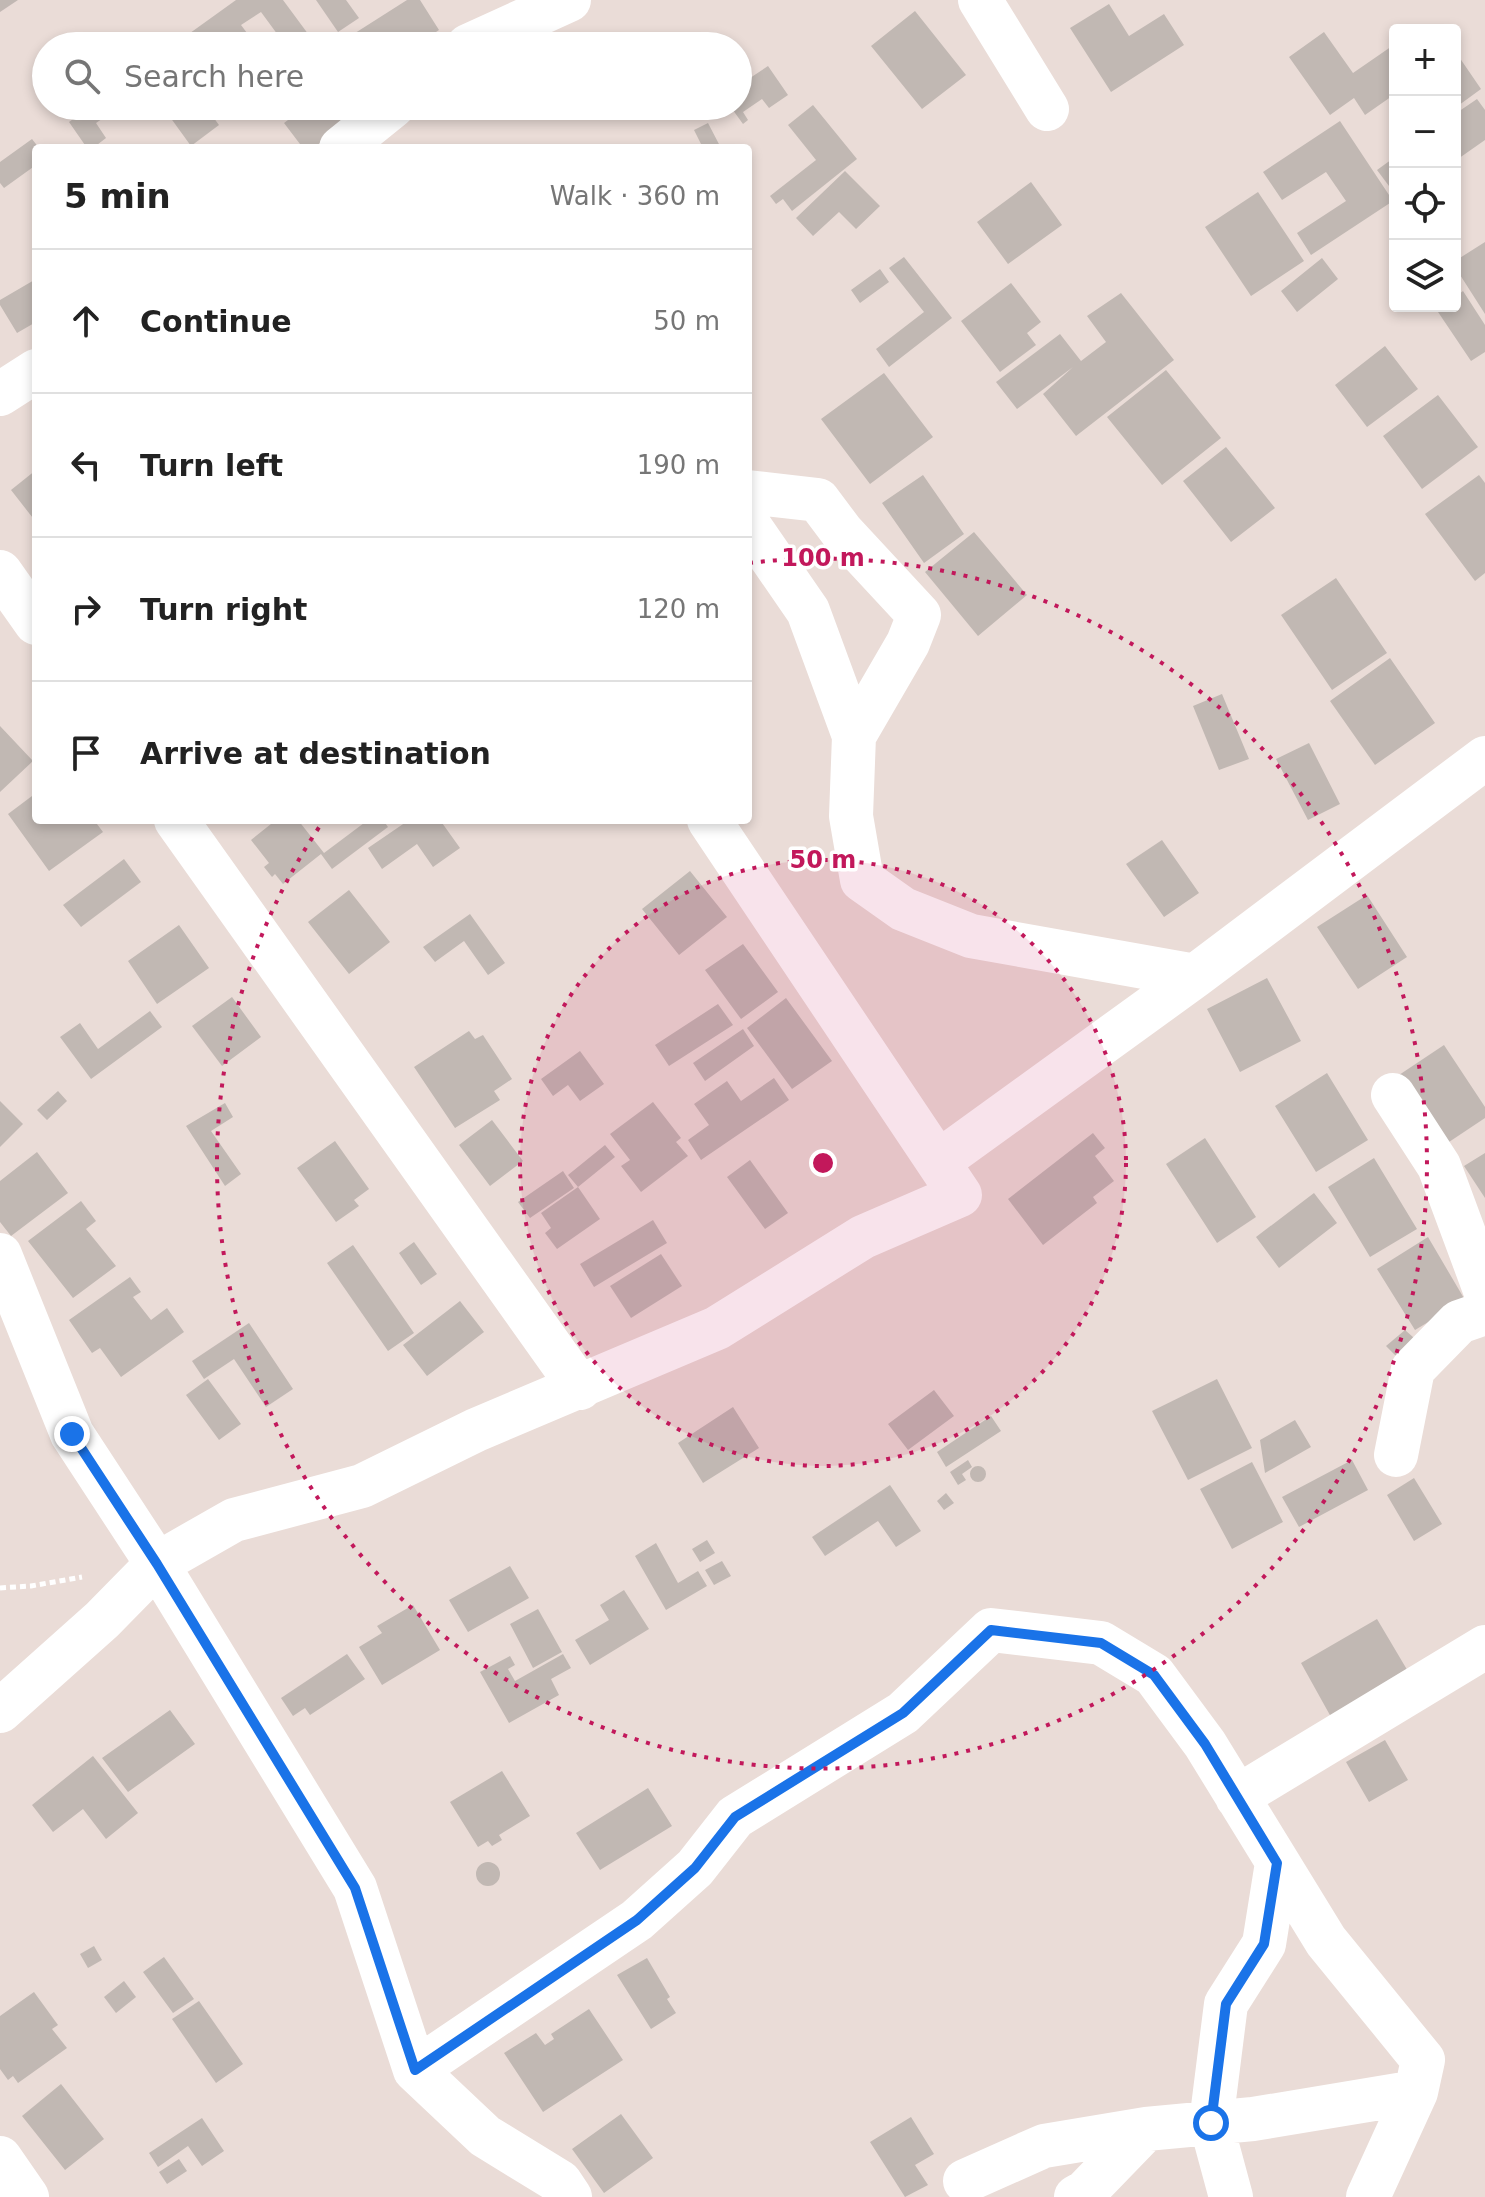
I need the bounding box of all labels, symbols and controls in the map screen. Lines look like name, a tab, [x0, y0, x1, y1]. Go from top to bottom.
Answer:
map controls	[1389, 24, 1461, 312]
button: +	[1389, 24, 1461, 96]
search box	[32, 32, 752, 120]
icon: search	[60, 54, 104, 98]
text: Search here	[124, 59, 304, 94]
button: −	[1389, 96, 1461, 168]
button: locate	[1389, 168, 1461, 240]
text: 5 min	[64, 176, 171, 216]
text: Walk · 360 m	[550, 181, 720, 211]
button: layers	[1389, 240, 1461, 312]
icon: ahead	[64, 299, 108, 343]
text: Continue	[140, 304, 292, 339]
text: 50 m	[653, 306, 720, 336]
icon: left	[64, 443, 108, 487]
text: Turn left	[140, 448, 283, 483]
text: 190 m	[637, 450, 720, 480]
text: 100 m	[781, 544, 865, 572]
icon: right	[64, 587, 108, 631]
text: Turn right	[140, 592, 307, 627]
text: 120 m	[637, 594, 720, 624]
icon: arrive	[64, 731, 108, 775]
text: Arrive at destination	[140, 736, 491, 771]
text: 50 m	[790, 846, 856, 874]
centre of rings	[809, 1149, 837, 1177]
route end	[54, 1416, 90, 1452]
route start	[1193, 2105, 1229, 2141]

